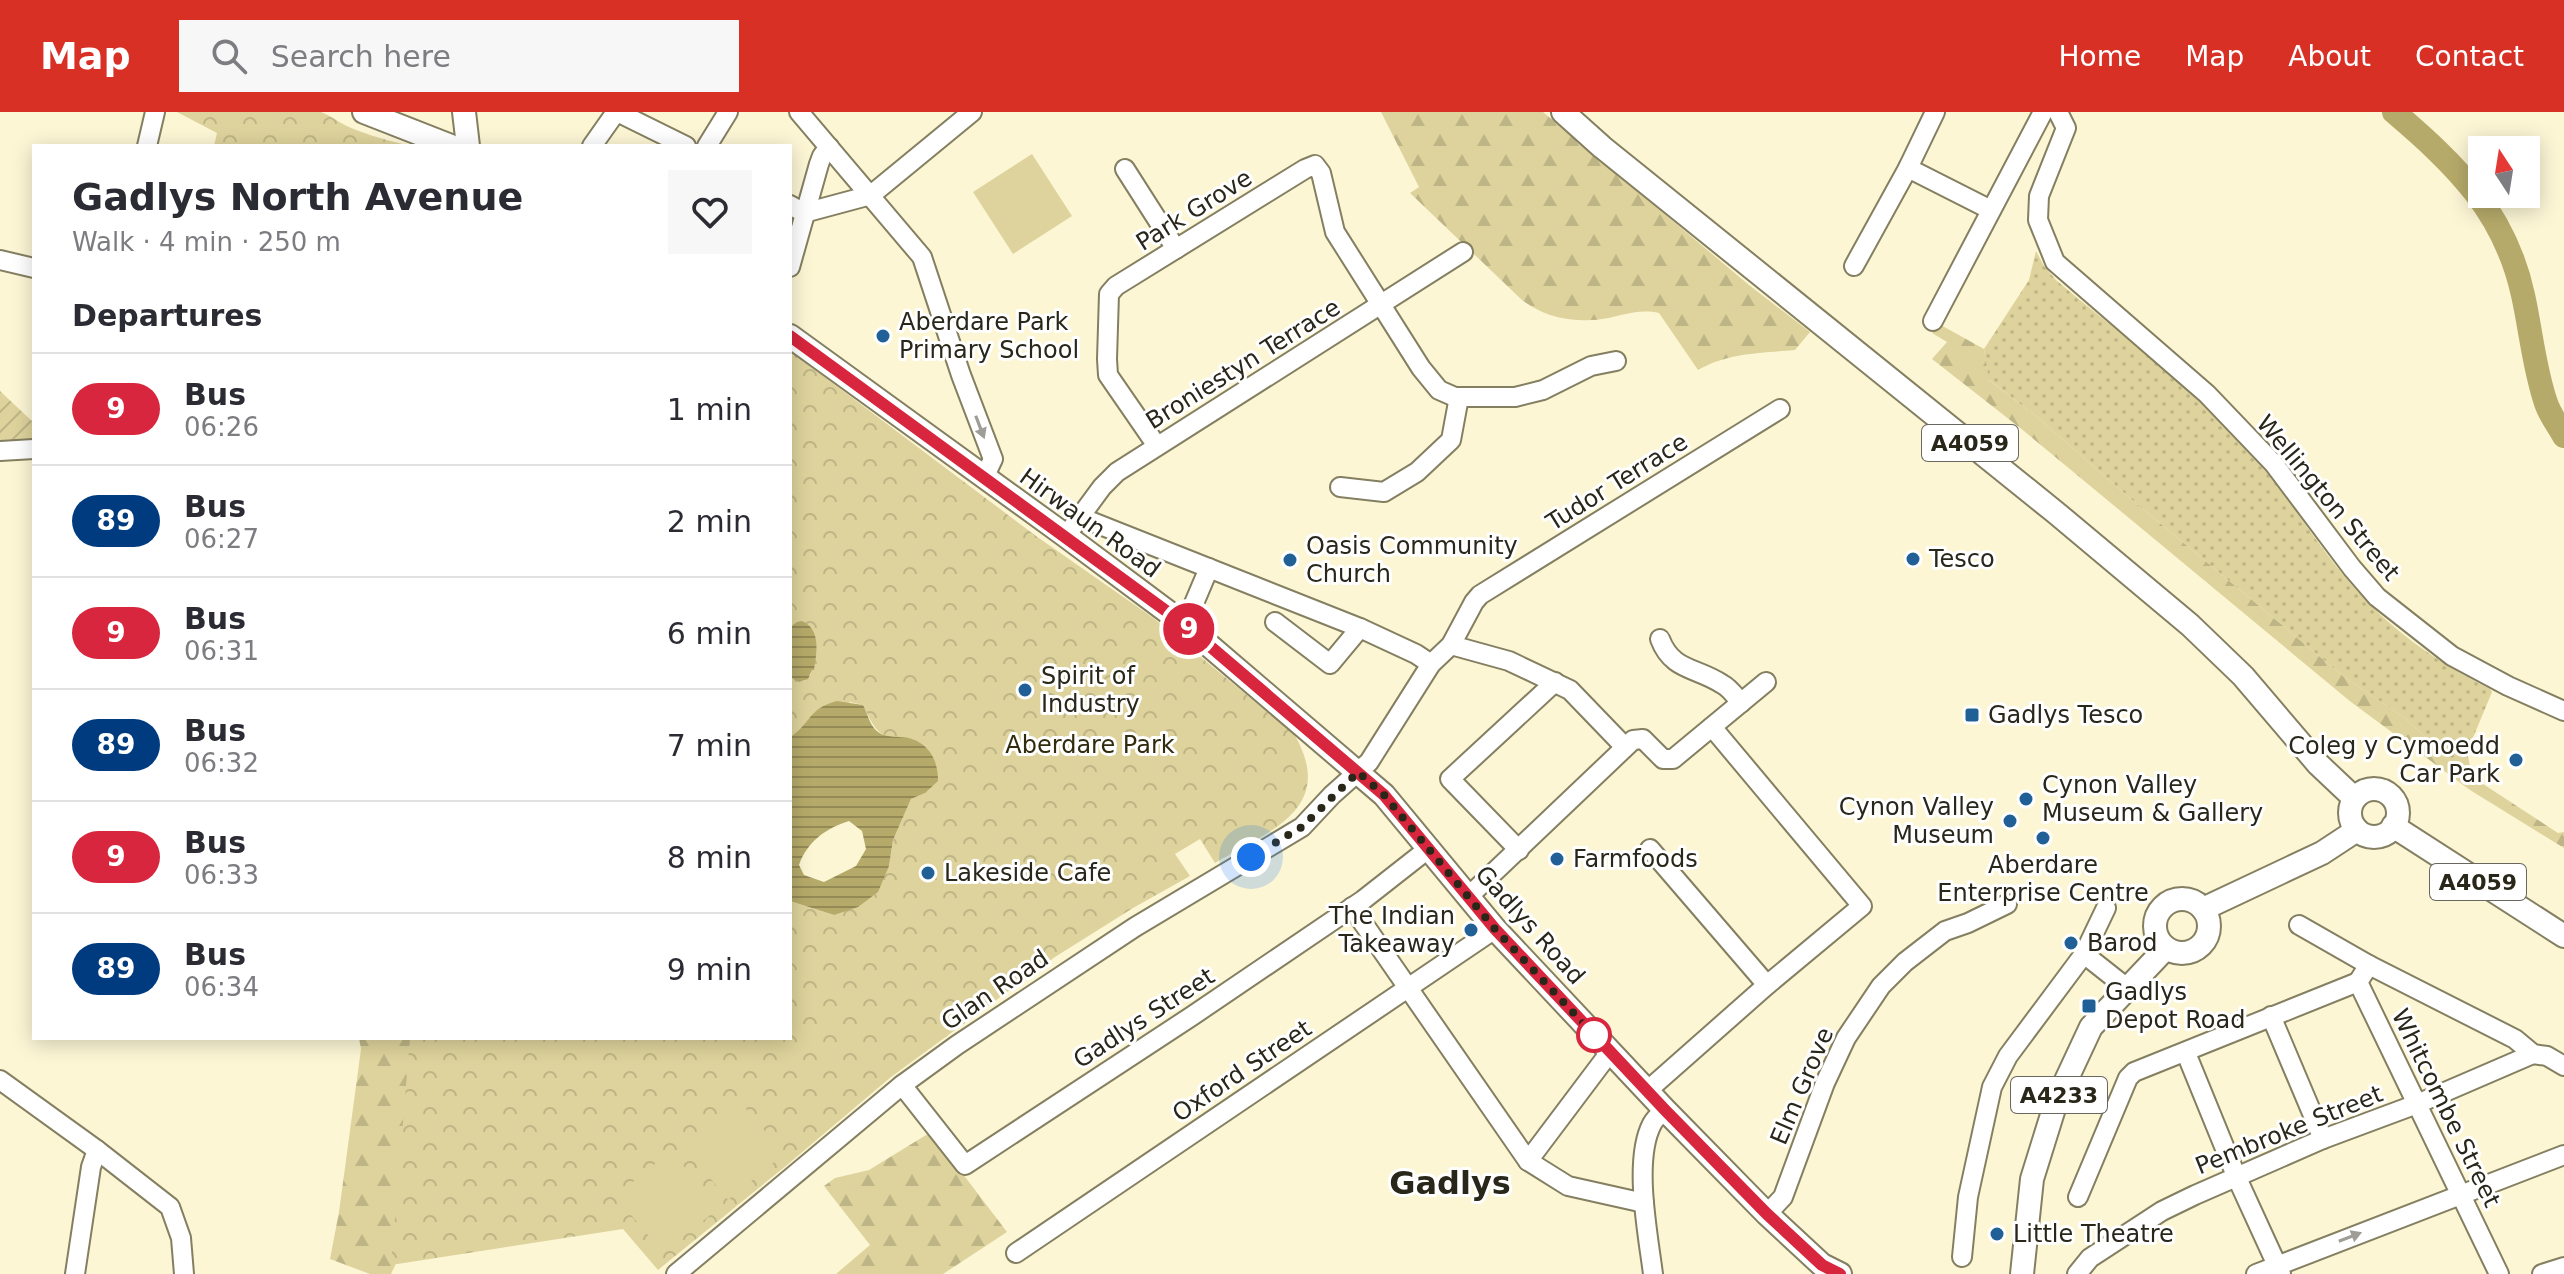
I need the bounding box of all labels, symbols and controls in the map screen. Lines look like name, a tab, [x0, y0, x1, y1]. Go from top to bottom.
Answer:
search box	[179, 20, 739, 92]
text: Map	[40, 34, 131, 78]
icon: search	[207, 34, 251, 78]
text: Search here	[271, 39, 451, 74]
text: Home	[2058, 40, 2141, 73]
text: Map	[2185, 40, 2244, 73]
text: About	[2288, 40, 2371, 73]
text: Contact	[2415, 40, 2524, 73]
north arrow	[2468, 136, 2540, 208]
map controls	[2468, 136, 2540, 208]
street label: Park Grove	[1131, 163, 1257, 257]
button: heart	[668, 170, 752, 254]
text: Gadlys North Avenue	[72, 175, 523, 219]
text: Walk · 4 min · 250 m	[72, 227, 341, 257]
street label: Broniestyn Terrace	[1141, 293, 1345, 435]
text: Departures	[72, 298, 262, 333]
place label: Aberdare Park Primary School	[899, 308, 1079, 364]
marker: Aberdare Park Primary School	[874, 327, 892, 345]
text: Bus	[184, 377, 246, 412]
text: 9	[106, 392, 126, 425]
text: 1 min	[667, 392, 752, 427]
street label: Wellington Street	[2251, 410, 2405, 586]
text: 06:26	[184, 412, 259, 442]
one-way arrow	[974, 415, 987, 439]
road number: A4059	[1922, 425, 2018, 461]
street label: Tudor Terrace	[1540, 427, 1693, 537]
street label: Hirwaun Road	[1014, 463, 1166, 583]
text: Bus	[184, 489, 246, 524]
text: 89	[97, 504, 135, 537]
text: 2 min	[667, 504, 752, 539]
text: 06:27	[184, 524, 259, 554]
place label: Oasis Community Church	[1306, 532, 1518, 588]
place label: Tesco	[1928, 545, 1995, 573]
marker: Tesco	[1904, 550, 1922, 568]
marker: Oasis Community Church	[1281, 551, 1299, 569]
text: Bus	[184, 601, 246, 636]
line badge: 9	[1163, 603, 1215, 655]
text: 9	[1179, 612, 1199, 645]
text: 9	[106, 616, 126, 649]
text: 6 min	[667, 616, 752, 651]
text: 06:31	[184, 636, 259, 666]
place label: Spirit of Industry	[1041, 662, 1140, 718]
marker: Spirit of Industry	[1016, 681, 1034, 699]
place label: Gadlys Tesco	[1988, 701, 2143, 729]
marker: Gadlys Tesco	[1963, 706, 1981, 724]
text: Bus	[184, 713, 246, 748]
text: 89	[97, 728, 135, 761]
text: 7 min	[667, 728, 752, 763]
park label: Aberdare Park	[1005, 731, 1175, 759]
place label: Coleg y Cymoedd Car Park	[2288, 732, 2500, 788]
text: 06:32	[184, 748, 259, 778]
marker: Coleg y Cymoedd Car Park	[2507, 751, 2525, 769]
place label: Cynon Valley Museum & Gallery	[2042, 771, 2263, 827]
marker: Cynon Valley Museum & Gallery	[2017, 790, 2035, 808]
place label: Cynon Valley Museum	[1839, 793, 1994, 849]
marker: Cynon Valley Museum	[2001, 812, 2019, 830]
text: Bus	[184, 825, 246, 860]
marker: Aberdare Enterprise Centre	[2034, 829, 2052, 847]
your location	[1231, 837, 1271, 877]
text: 9	[106, 840, 126, 873]
text: 8 min	[667, 840, 752, 875]
place label: Farmfoods	[1573, 845, 1698, 873]
marker: Farmfoods	[1548, 850, 1566, 868]
place label: Aberdare Enterprise Centre	[1937, 851, 2149, 907]
place label: Lakeside Cafe	[944, 859, 1111, 887]
text: 06:33	[184, 860, 259, 890]
street label: Gadlys Road	[1469, 860, 1591, 990]
marker: Lakeside Cafe	[919, 864, 937, 882]
road number: A4059	[2430, 864, 2526, 900]
place label: The Indian Takeaway	[1328, 902, 1455, 958]
marker: The Indian Takeaway	[1462, 921, 1480, 939]
place label: Barod	[2087, 929, 2157, 957]
marker: Barod	[2062, 934, 2080, 952]
text: Bus	[184, 937, 246, 972]
street label: Glan Road	[936, 944, 1054, 1036]
text: 89	[97, 952, 135, 985]
text: 9 min	[667, 952, 752, 987]
street label: Gadlys Street	[1068, 962, 1220, 1074]
text: 06:34	[184, 972, 259, 1002]
place label: Gadlys Depot Road	[2105, 978, 2245, 1034]
marker: Gadlys Depot Road	[2080, 997, 2098, 1015]
street label: Whitcombe Street	[2386, 1004, 2506, 1212]
street label: Oxford Street	[1167, 1014, 1317, 1128]
unlabelled marker	[1577, 1018, 1611, 1052]
street label: Elm Grove	[1765, 1023, 1839, 1149]
road number: A4233	[2011, 1077, 2107, 1113]
street label: Pembroke Street	[2191, 1080, 2387, 1180]
district label: Gadlys	[1389, 1164, 1511, 1202]
place label: Little Theatre	[2013, 1220, 2174, 1248]
marker: Little Theatre	[1988, 1225, 2006, 1243]
one-way arrow	[2338, 1231, 2362, 1244]

